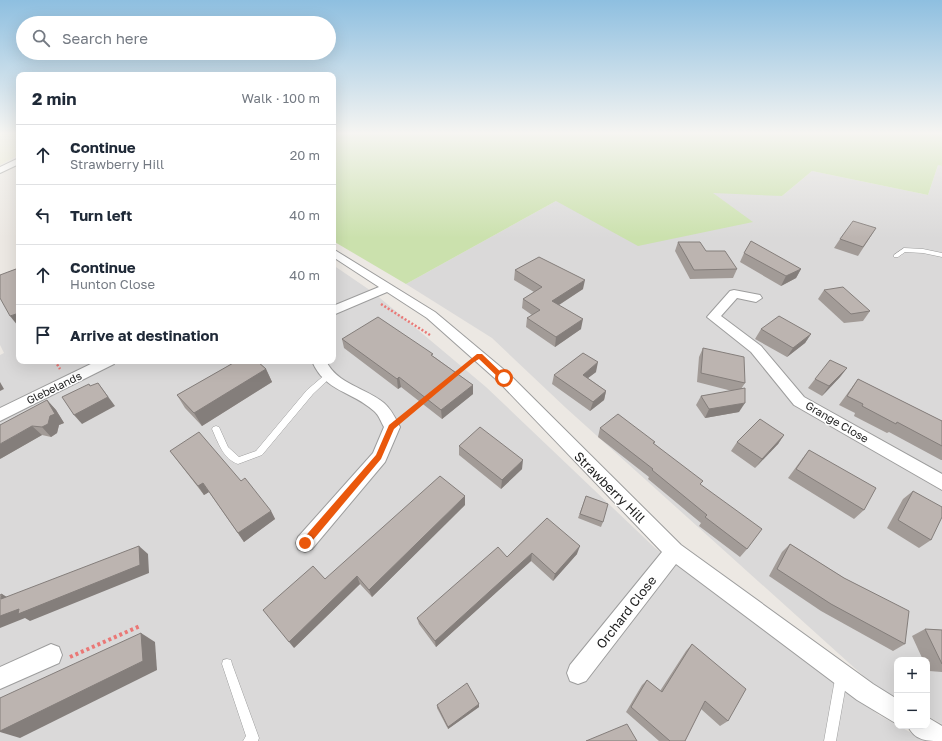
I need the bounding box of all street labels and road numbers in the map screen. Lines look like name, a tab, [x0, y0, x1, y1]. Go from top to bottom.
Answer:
street label: Glebelands	[24, 369, 84, 406]
street label: Grange Close	[803, 398, 871, 445]
street label: Strawberry Hill	[571, 448, 649, 526]
street label: Orchard Close	[593, 572, 659, 652]

